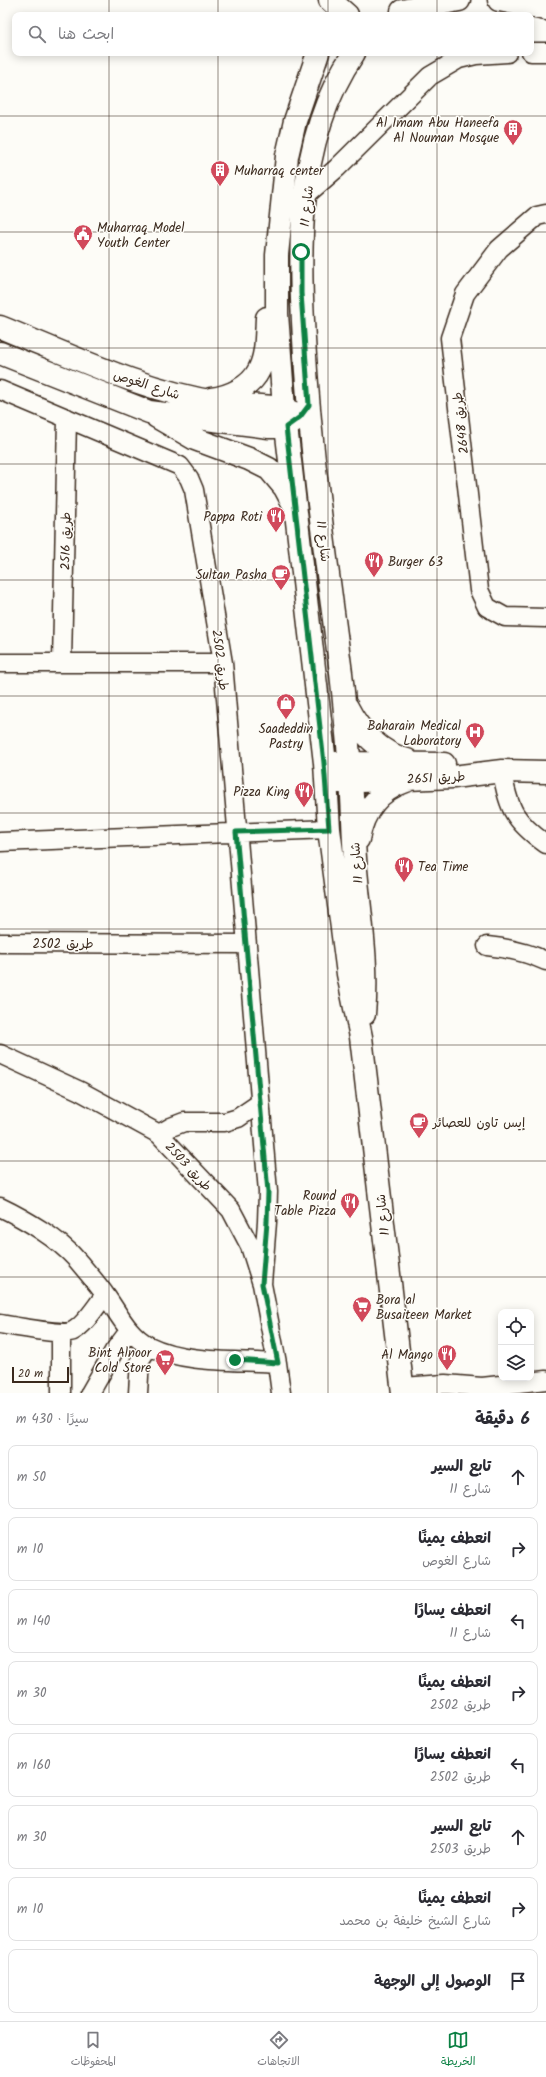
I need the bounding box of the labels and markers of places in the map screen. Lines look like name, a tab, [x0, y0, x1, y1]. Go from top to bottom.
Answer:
place label: Al Imam Abu Haneefa Al Nouman Mosque	[376, 113, 499, 149]
building icon: Al Imam Abu Haneefa Al Nouman Mosque	[502, 118, 524, 146]
building icon: Muharraq center	[209, 159, 231, 187]
place label: Muharraq center	[234, 161, 324, 182]
place label: Muharraq Model Youth Center	[97, 218, 184, 254]
public building icon: Muharraq Model Youth Center	[72, 223, 94, 251]
restaurant icon: Pappa Roti	[265, 505, 287, 533]
place label: Pappa Roti	[203, 507, 263, 528]
restaurant icon: Burger 63	[363, 550, 385, 578]
place label: Burger 63	[388, 552, 443, 573]
cafe icon: Sultan Pasha	[270, 563, 292, 591]
place label: Sultan Pasha	[196, 565, 267, 586]
shop icon: Saadeddin Pastry	[275, 692, 297, 720]
place label: Baharain Medical Laboratory	[367, 716, 462, 752]
place label: Saadeddin Pastry	[259, 719, 313, 755]
hospital icon: Baharain Medical Laboratory	[464, 721, 486, 749]
restaurant icon: Pizza King	[293, 780, 315, 808]
place label: Pizza King	[233, 782, 290, 803]
restaurant icon: Tea Time	[393, 855, 415, 883]
place label: Tea Time	[418, 857, 469, 878]
cafe icon: إيس تاون للعصائر	[408, 1111, 430, 1139]
place label: إيس تاون للعصائر	[432, 1113, 525, 1134]
place label: Round Table Pizza	[274, 1186, 337, 1222]
restaurant icon: Round Table Pizza	[339, 1191, 361, 1219]
place label: Bora al Busaiteen Market	[376, 1290, 473, 1326]
supermarket icon: Bora al Busaiteen Market	[351, 1295, 373, 1323]
place label: Bint Alnoor Cold Store	[88, 1343, 152, 1379]
restaurant icon: Al Mango	[436, 1343, 458, 1371]
place label: Al Mango	[381, 1345, 433, 1366]
supermarket icon: Bint Alnoor Cold Store	[154, 1348, 176, 1376]

